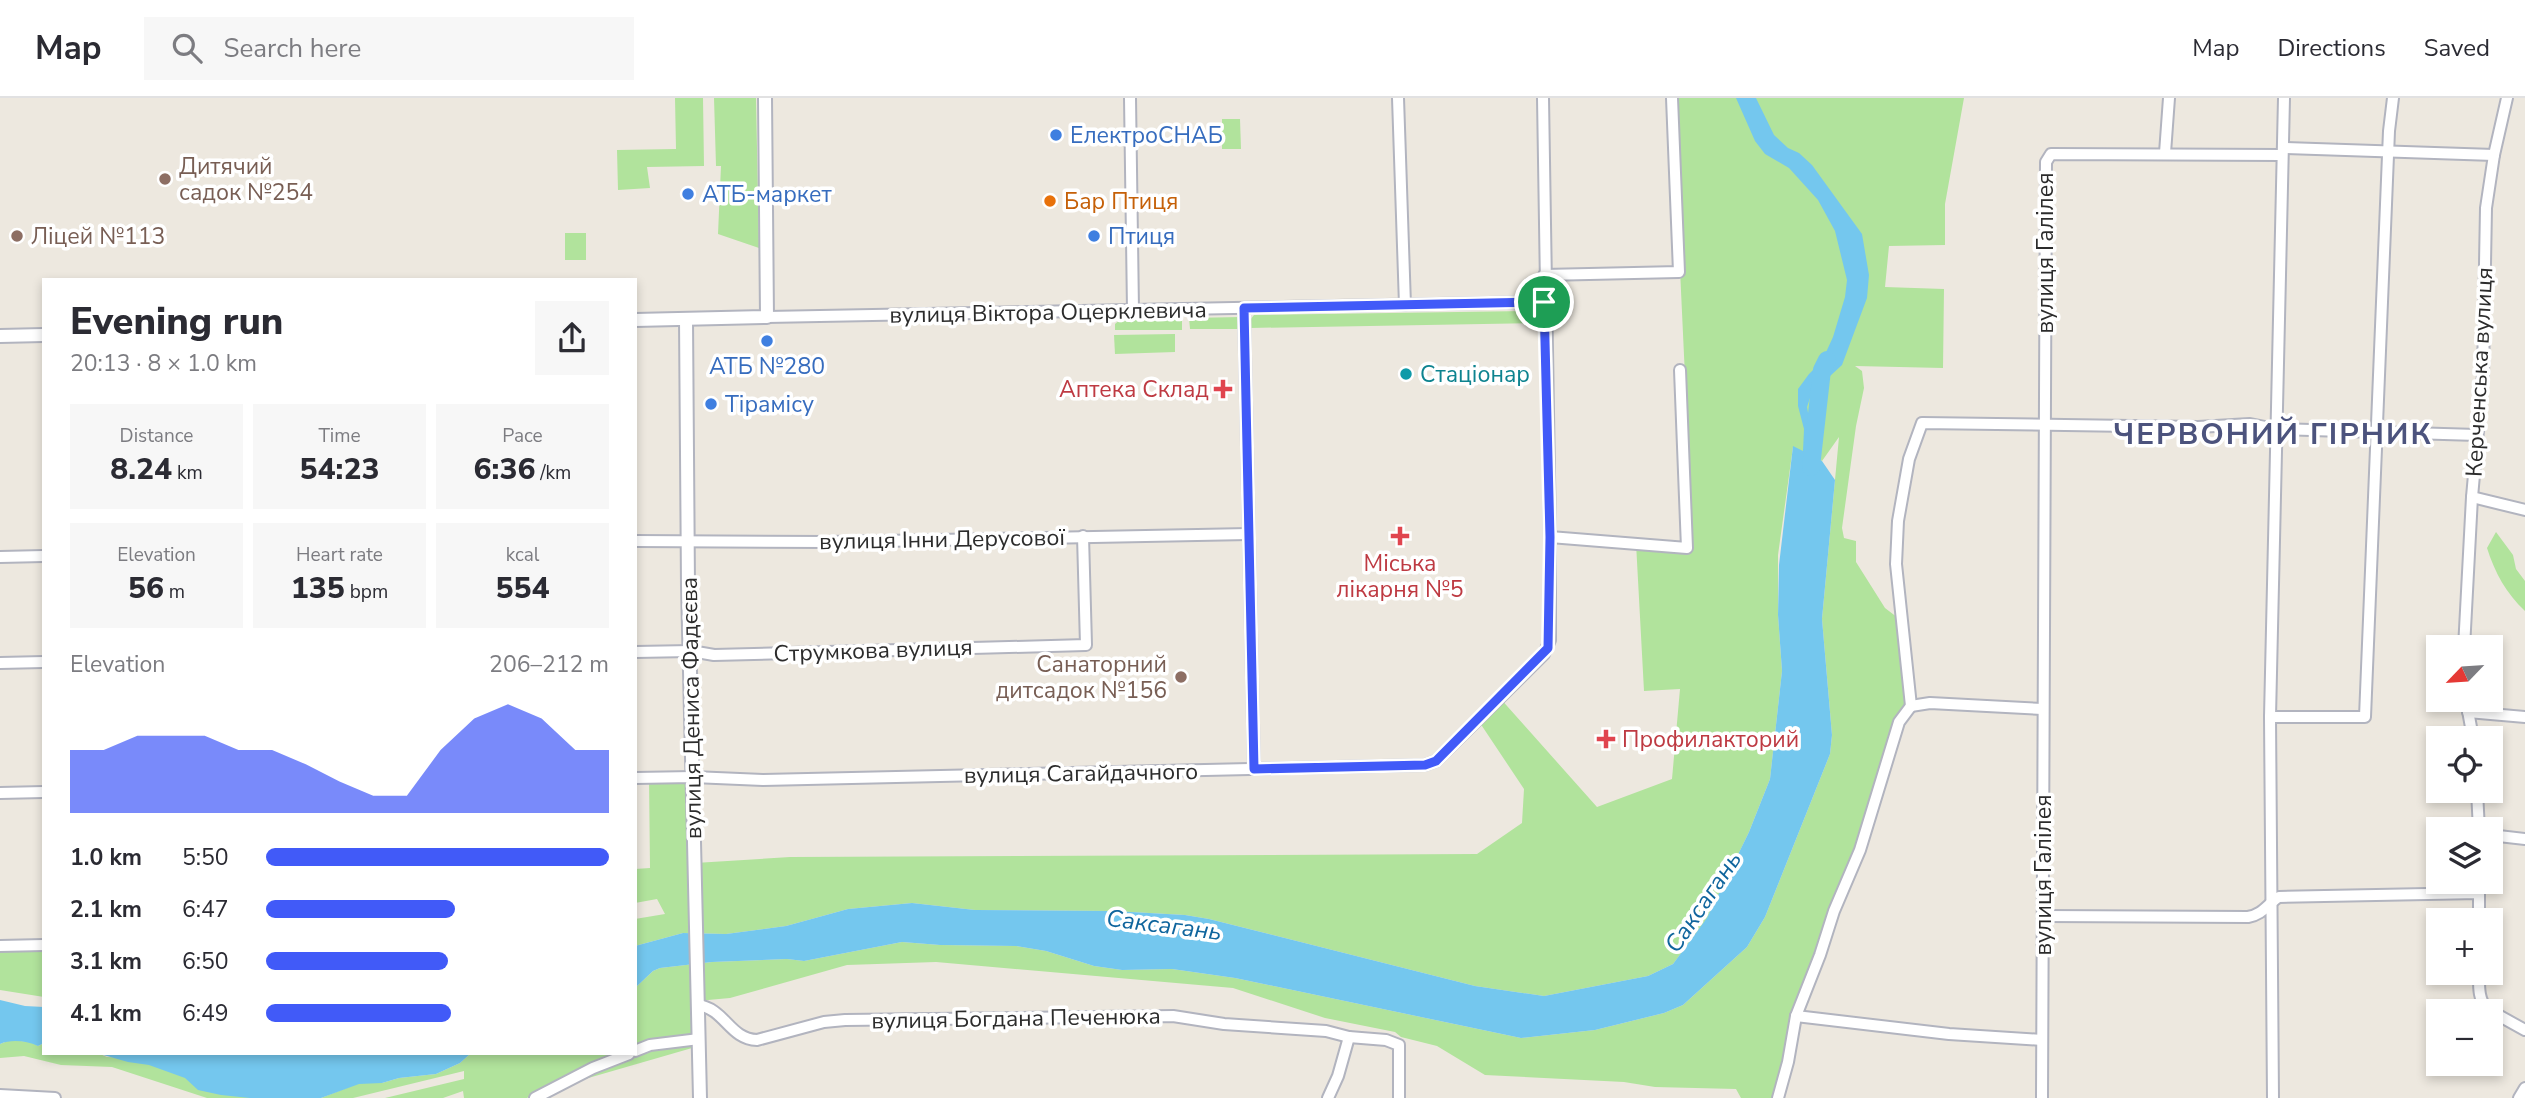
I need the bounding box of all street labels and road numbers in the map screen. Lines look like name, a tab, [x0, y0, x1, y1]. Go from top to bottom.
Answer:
street label: вулиця Галілея	[2030, 172, 2061, 334]
street label: Керченська вулиця	[2459, 266, 2500, 478]
street label: вулиця Віктора Оцерклевича	[889, 294, 1207, 331]
street label: вулиця Інни Дерусової	[819, 522, 1066, 557]
street label: вулиця Дениса Фадєєва	[674, 577, 709, 839]
street label: Струмкова вулиця	[773, 632, 973, 669]
street label: вулиця Сагайдачного	[964, 756, 1198, 791]
street label: вулиця Галілея	[2028, 794, 2059, 956]
street label: вулиця Богдана Печенюка	[871, 1000, 1161, 1037]

